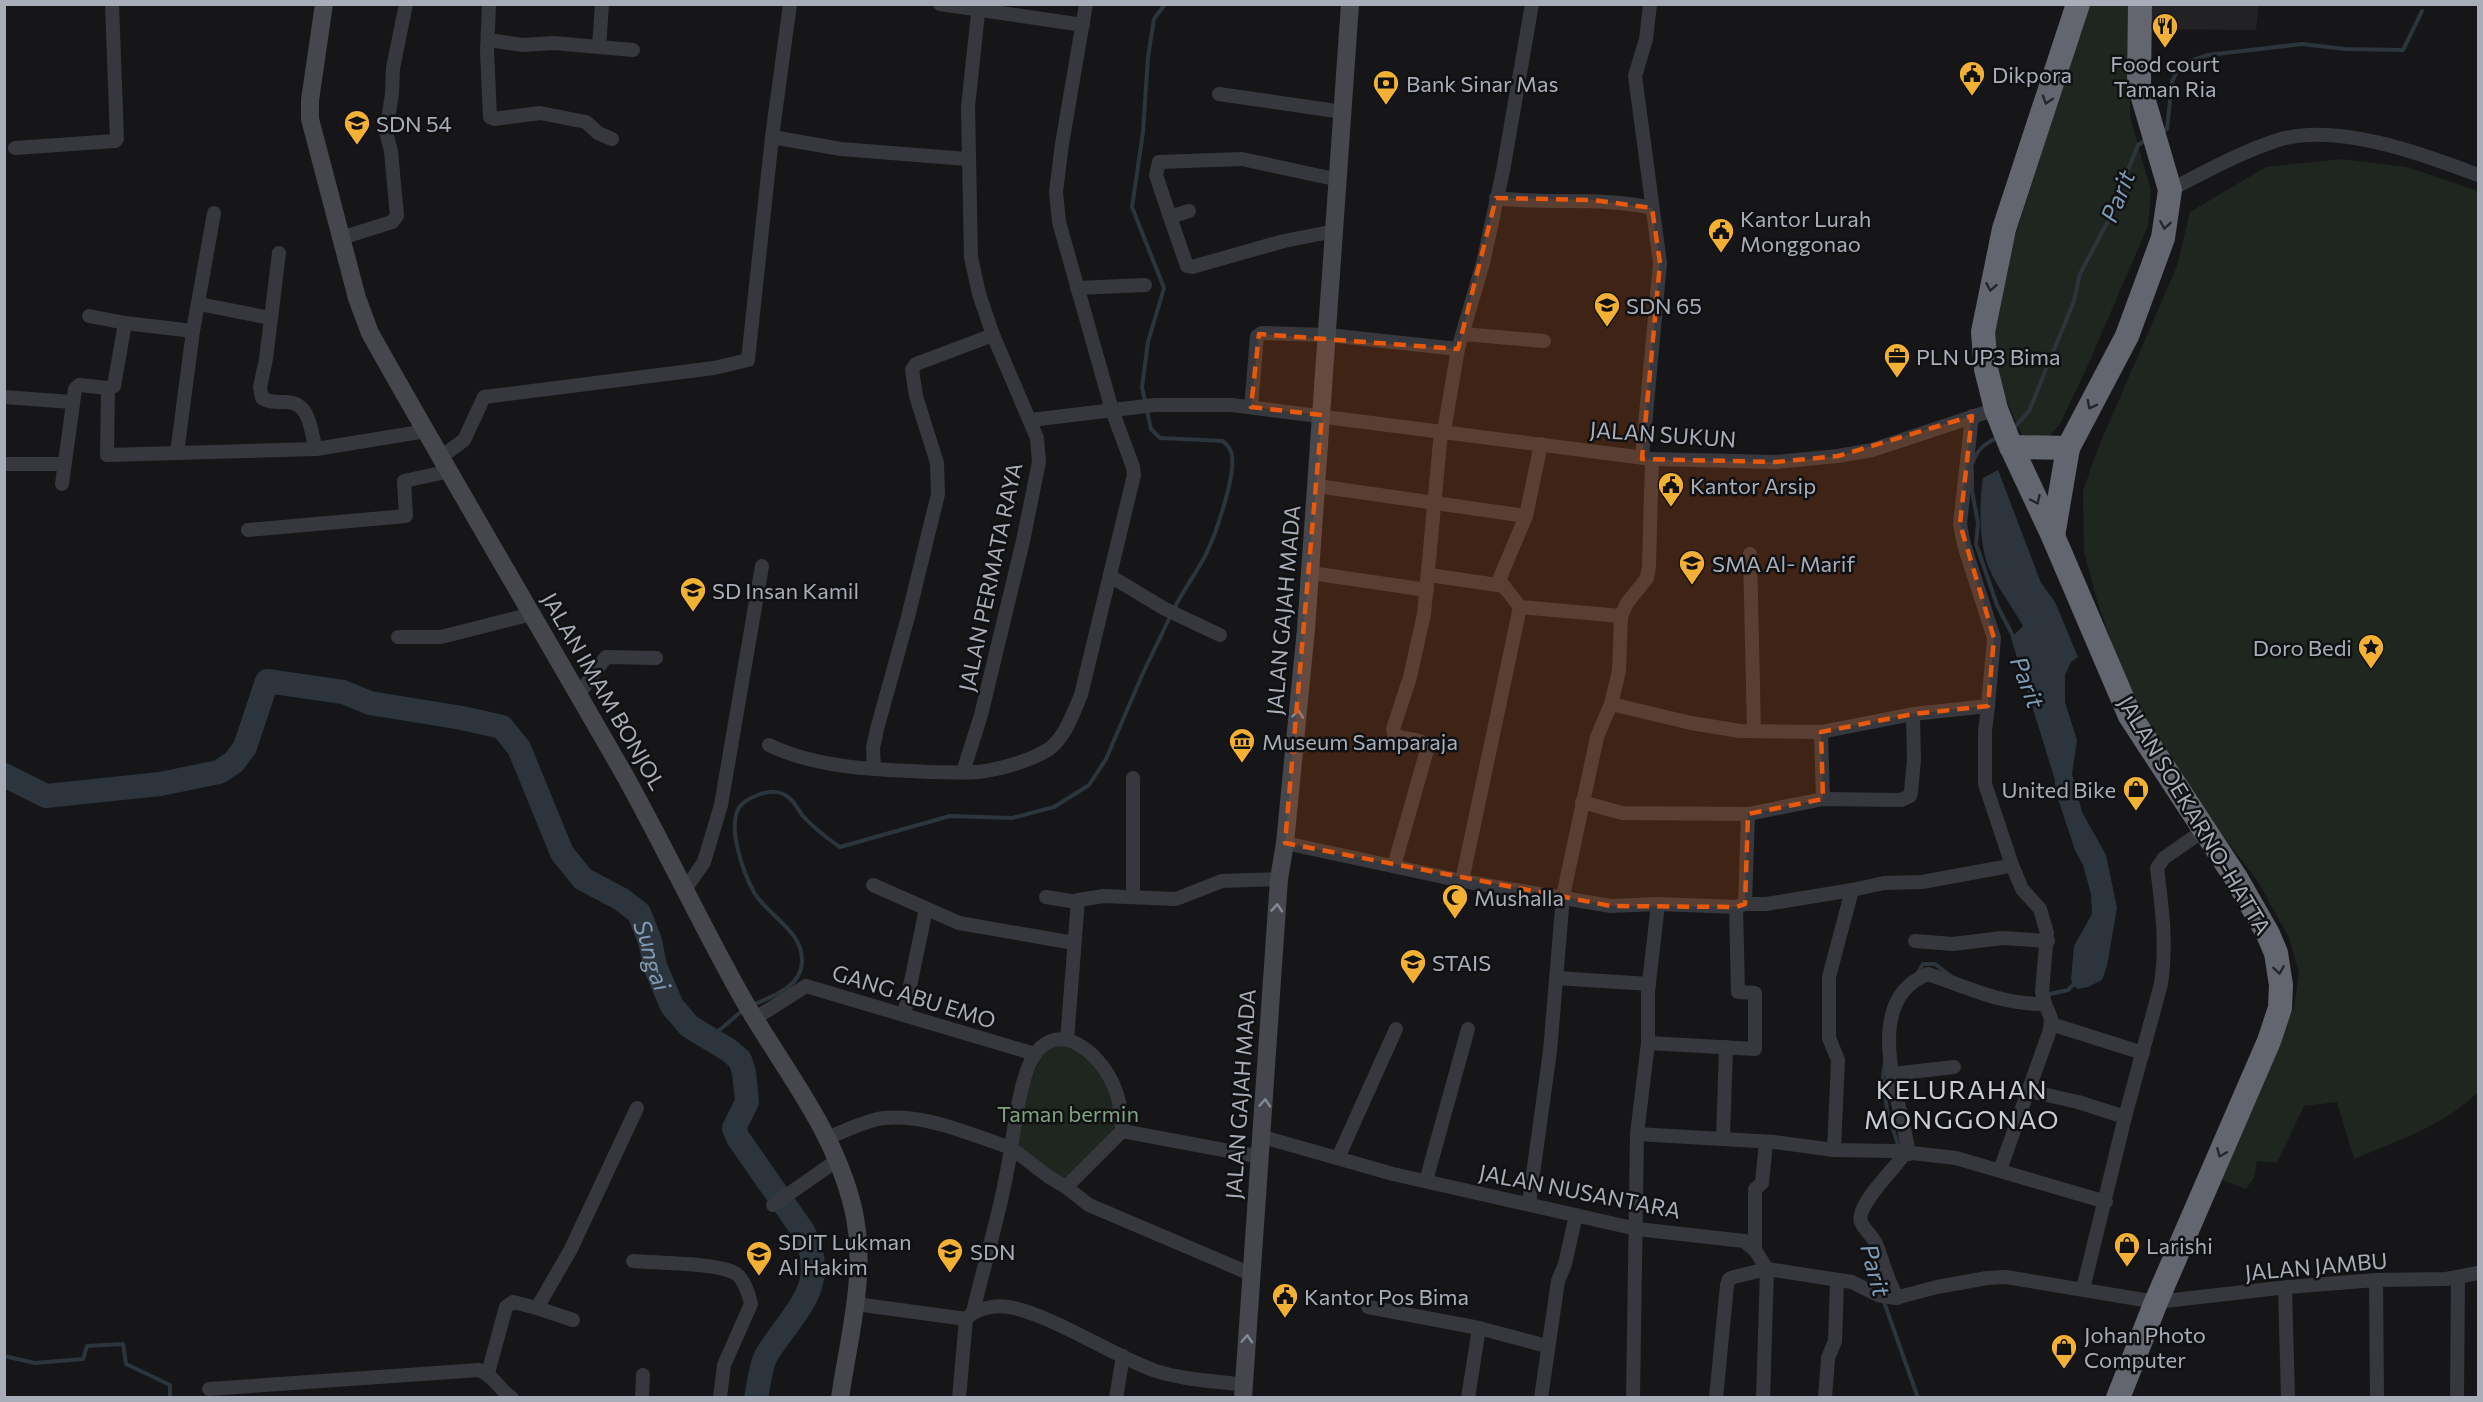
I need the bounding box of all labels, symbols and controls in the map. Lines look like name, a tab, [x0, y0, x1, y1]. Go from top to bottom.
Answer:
restaurant icon: Food court Taman Ria	[2150, 11, 2180, 49]
place label: Food court Taman Ria	[2110, 50, 2220, 102]
public building icon: Dikpora	[1957, 59, 1987, 97]
place label: Dikpora	[1992, 61, 2072, 88]
bank icon: Bank Sinar Mas	[1371, 68, 1401, 106]
place label: Bank Sinar Mas	[1406, 70, 1558, 97]
one-way arrow	[2041, 94, 2054, 105]
school or university icon: SDN 54	[342, 108, 372, 146]
place label: SDN 54	[376, 110, 452, 137]
water label: Parit	[2094, 165, 2141, 226]
place label: Kantor Lurah Monggonao	[1740, 205, 1871, 257]
public building icon: Kantor Lurah Monggonao	[1706, 216, 1736, 254]
one-way arrow	[2159, 220, 2172, 230]
one-way arrow	[1985, 281, 1998, 291]
school or university icon: SDN 65	[1592, 290, 1622, 328]
place label: SDN 65	[1626, 292, 1702, 319]
office icon: PLN UP3 Bima	[1882, 341, 1912, 379]
place label: PLN UP3 Bima	[1916, 343, 2060, 370]
one-way arrow	[2087, 398, 2098, 409]
street label: JALAN SUKUN	[1589, 415, 1737, 453]
street label: JALAN PERMATA RAYA	[953, 460, 1027, 694]
public building icon: Kantor Arsip	[1656, 470, 1686, 508]
place label: Kantor Arsip	[1690, 472, 1816, 499]
one-way arrow	[2029, 494, 2041, 505]
street label: JALAN GAJAH MADA	[1260, 504, 1306, 716]
school or university icon: SMA Al- Marif	[1677, 548, 1707, 586]
place label: SMA Al- Marif	[1712, 550, 1855, 577]
school or university icon: SD Insan Kamil	[678, 575, 708, 613]
place label: SD Insan Kamil	[712, 577, 859, 604]
street label: JALAN IMAM BONJOL	[536, 587, 672, 795]
place icon: Doro Bedi	[2356, 632, 2386, 670]
place label: Doro Bedi	[2253, 634, 2352, 661]
water label: Parit	[2005, 652, 2051, 713]
street label: JALAN SOEKARNO-HATTA	[2113, 691, 2277, 939]
one-way arrow	[1291, 710, 1304, 719]
museum icon: Museum Samparaja	[1227, 726, 1257, 764]
place label: Museum Samparaja	[1262, 728, 1458, 755]
shop icon: United Bike	[2121, 774, 2151, 812]
place label: United Bike	[2001, 776, 2116, 803]
mosque icon: Mushalla	[1440, 882, 1470, 920]
place label: Mushalla	[1474, 884, 1564, 911]
one-way arrow	[1270, 904, 1283, 913]
water label: Sungai	[628, 915, 678, 995]
school or university icon: STAIS	[1398, 947, 1428, 985]
place label: STAIS	[1432, 949, 1491, 976]
street label: GANG ABU EMO	[829, 958, 999, 1034]
one-way arrow	[2272, 964, 2285, 974]
street label: JALAN GAJAH MADA	[1219, 988, 1261, 1200]
district label: KELURAHAN MONGGONAO	[1864, 1073, 2060, 1134]
one-way arrow	[1258, 1098, 1271, 1107]
park label: Taman bermin	[997, 1100, 1139, 1127]
one-way arrow	[2216, 1146, 2228, 1157]
street label: JALAN NUSANTARA	[1477, 1158, 1683, 1224]
place label: SDIT Lukman Al Hakim	[778, 1228, 912, 1280]
shop icon: Larishi	[2112, 1230, 2142, 1268]
place label: Larishi	[2146, 1232, 2213, 1259]
school or university icon: SDN	[935, 1236, 965, 1274]
place label: SDN	[970, 1238, 1016, 1265]
school or university icon: SDIT Lukman Al Hakim	[744, 1239, 774, 1277]
water label: Parit	[1855, 1241, 1897, 1301]
street label: JALAN JAMBU	[2244, 1246, 2388, 1286]
public building icon: Kantor Pos Bima	[1270, 1281, 1300, 1319]
place label: Kantor Pos Bima	[1304, 1283, 1469, 1310]
place label: Johan Photo Computer	[2084, 1321, 2206, 1373]
shop icon: Johan Photo Computer	[2049, 1332, 2079, 1370]
one-way arrow	[1240, 1335, 1253, 1344]

